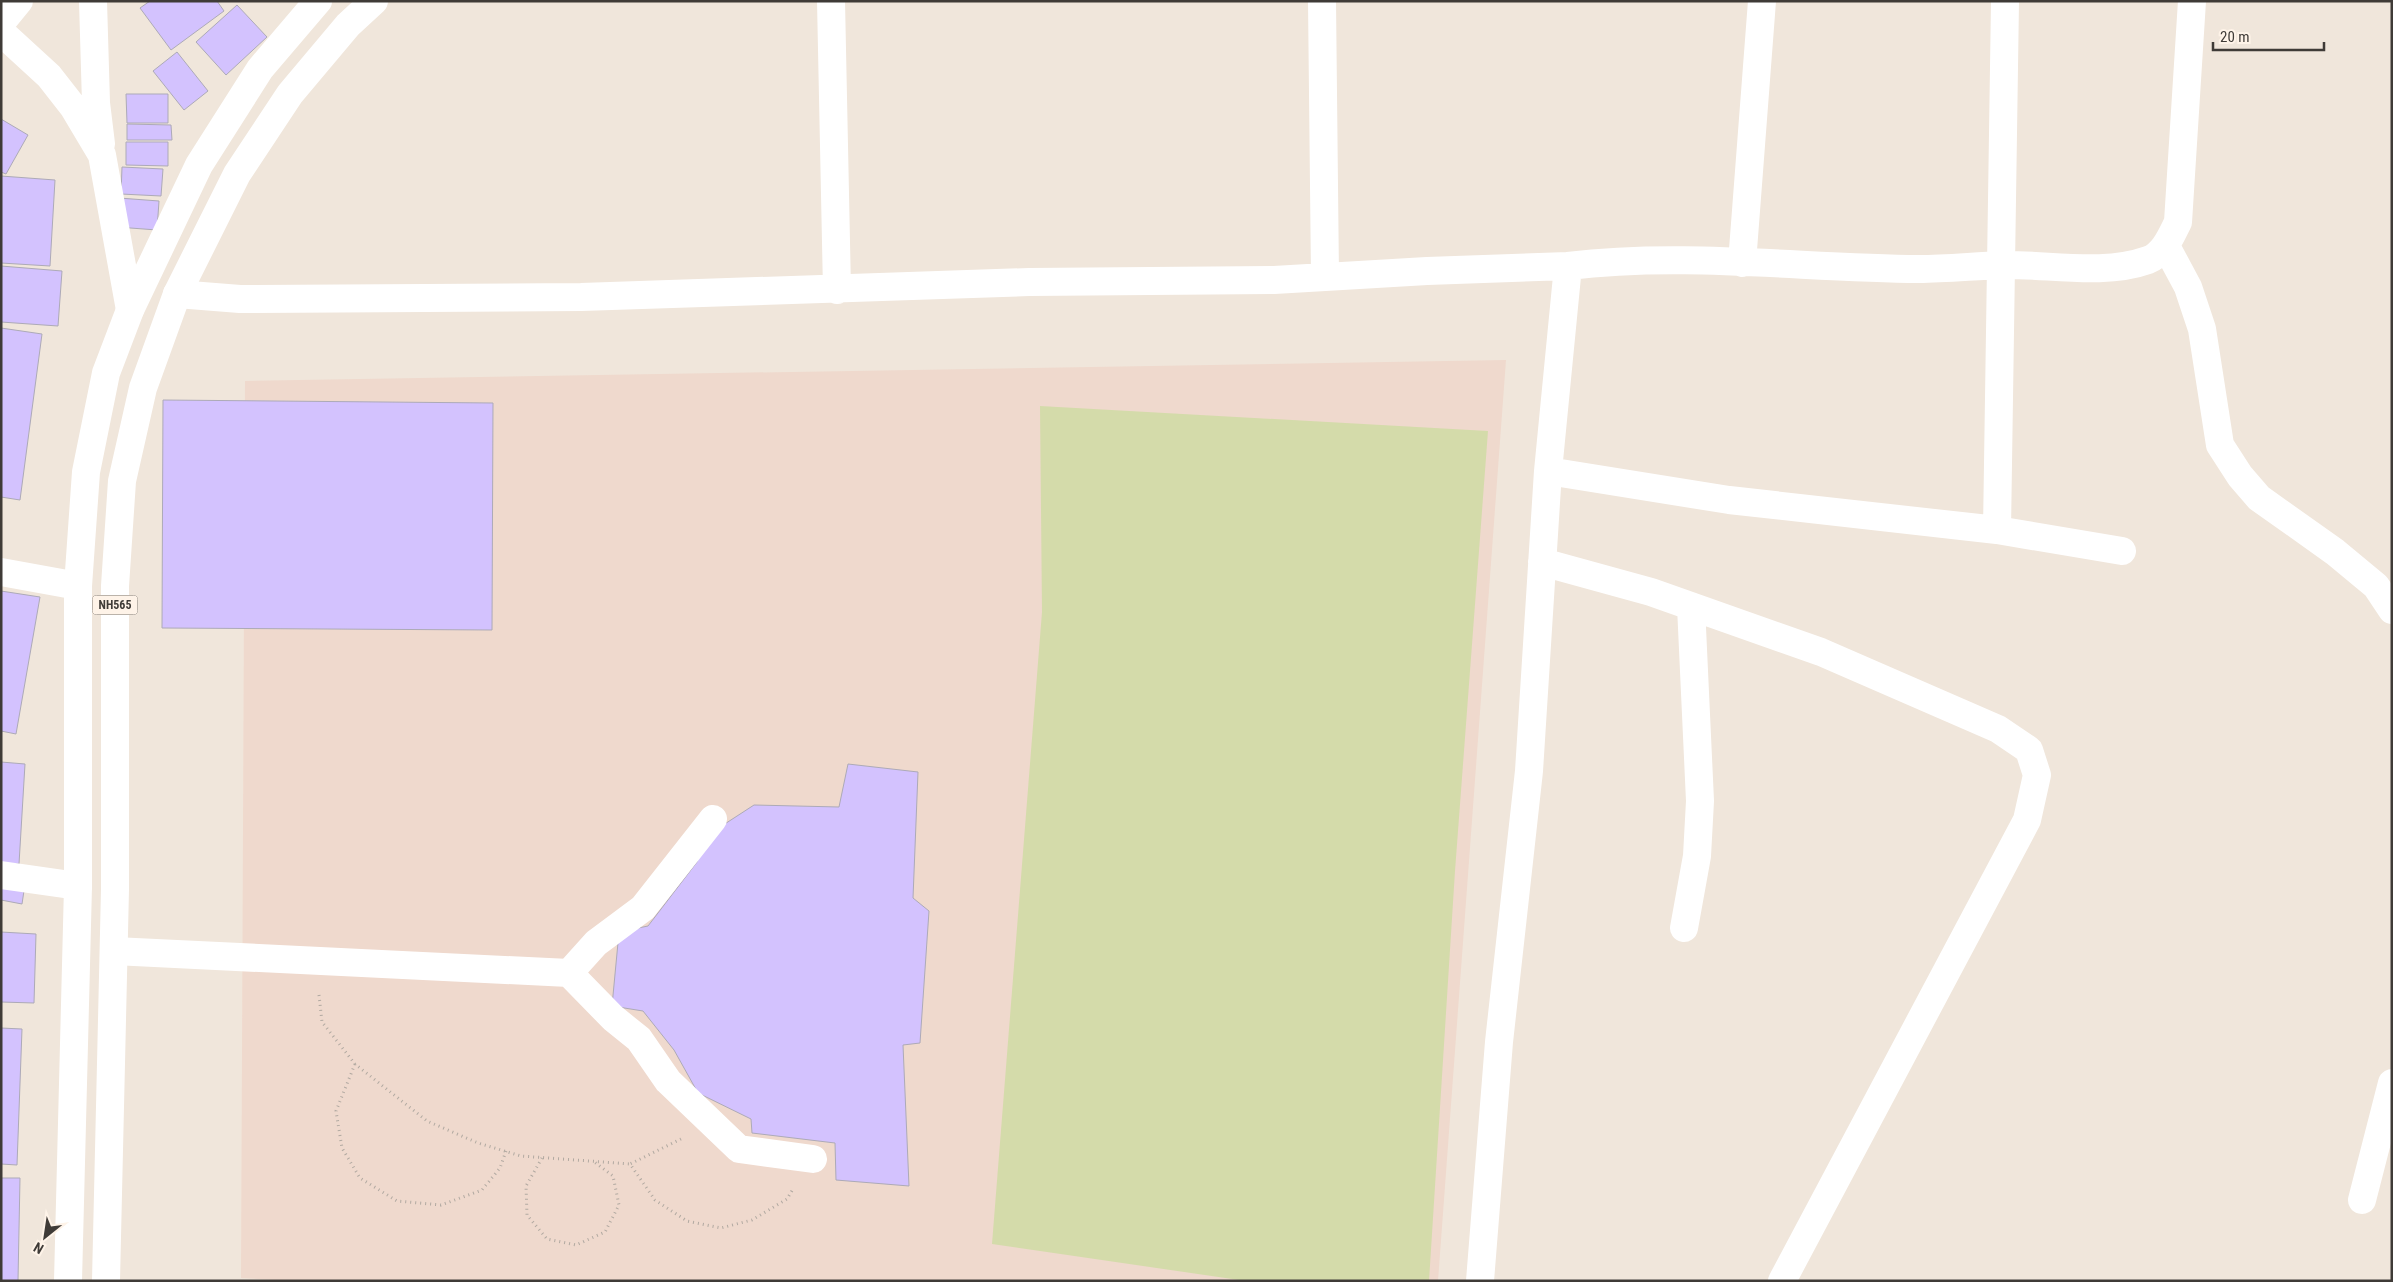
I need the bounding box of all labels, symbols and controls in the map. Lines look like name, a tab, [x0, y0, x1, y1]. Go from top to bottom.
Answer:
scale bar	[2213, 20, 2324, 52]
text: 20 m	[2220, 28, 2250, 46]
road number: NH565	[92, 596, 138, 614]
north arrow	[20, 1212, 70, 1262]
text: N	[31, 1239, 46, 1257]

